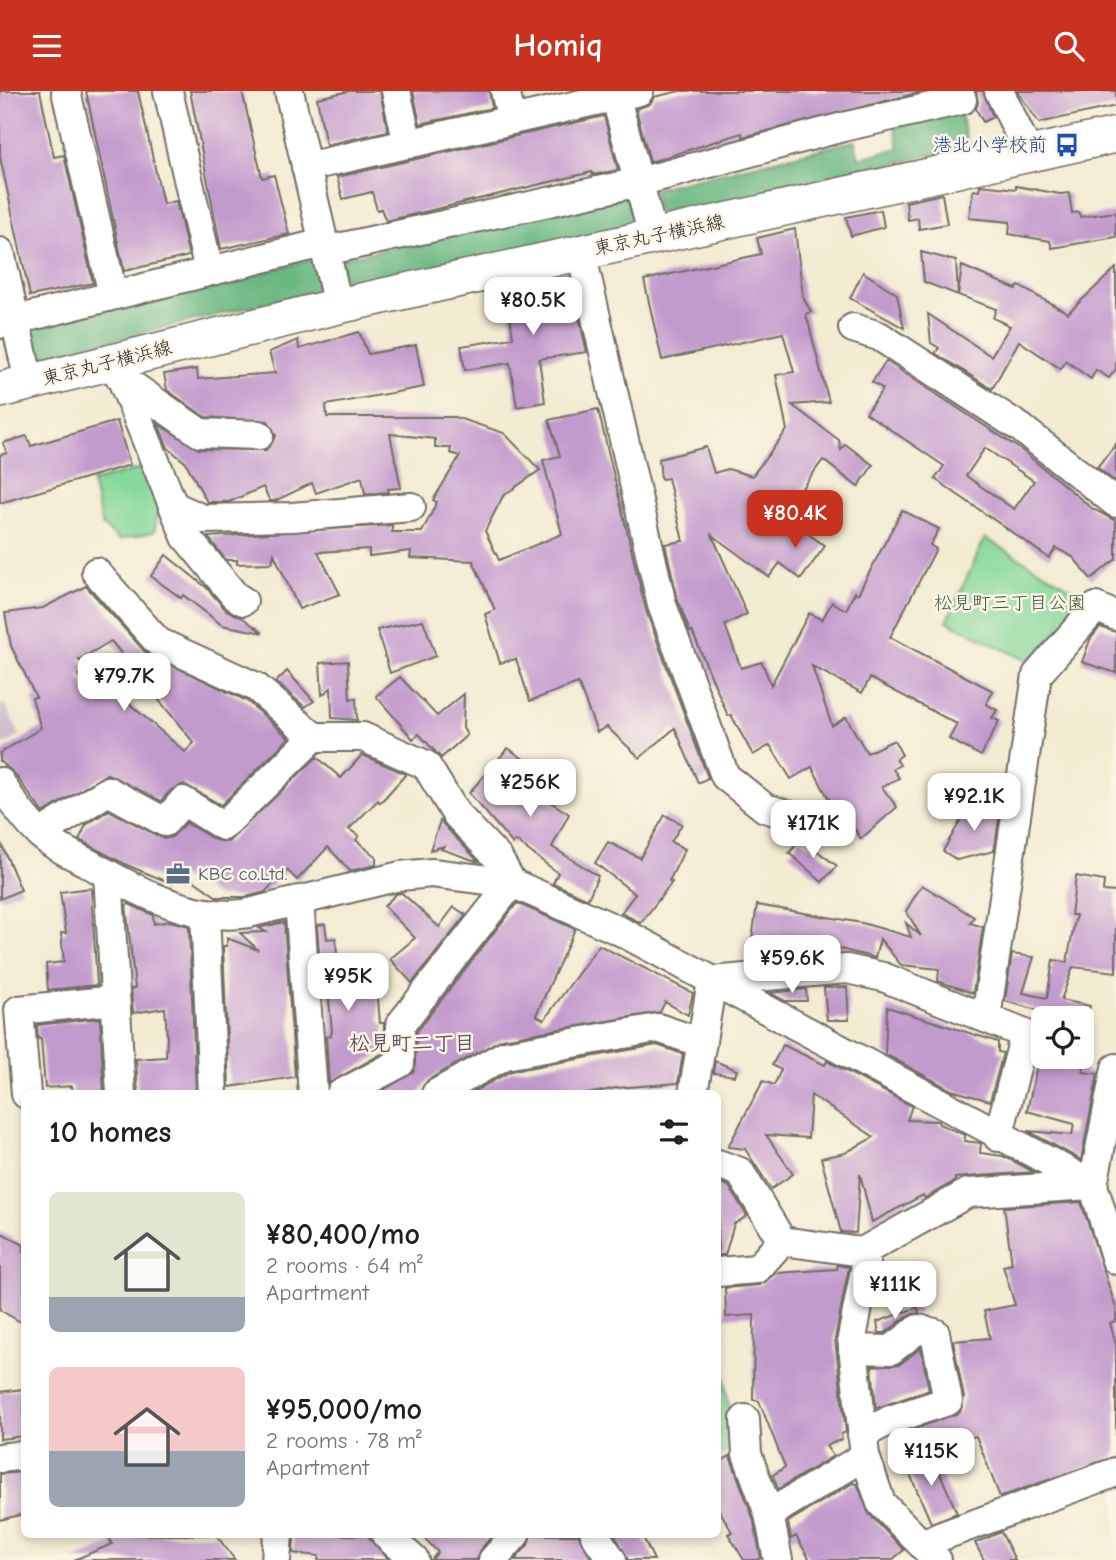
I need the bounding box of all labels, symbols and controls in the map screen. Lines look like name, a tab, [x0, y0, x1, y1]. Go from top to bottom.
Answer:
icon: menu	[28, 27, 66, 65]
text: Homiq	[514, 27, 603, 64]
icon: search	[1050, 27, 1088, 65]
bus stop icon: 港北小学校前	[1053, 131, 1081, 159]
place label: 港北小学校前	[933, 134, 1047, 156]
street label: 東京丸子横浜線	[592, 210, 726, 260]
pin: ¥80.5K	[476, 278, 590, 337]
text: ¥80.5K	[500, 286, 566, 313]
street label: 東京丸子横浜線	[40, 336, 174, 390]
pin: ¥80.4K	[738, 491, 852, 550]
text: ¥80.4K	[763, 499, 827, 526]
park label: 松見町三丁目公園	[934, 592, 1086, 614]
pin: ¥79.7K	[67, 653, 181, 713]
text: ¥79.7K	[94, 662, 154, 689]
pin: ¥256K	[481, 759, 579, 819]
text: ¥256K	[500, 768, 560, 795]
pin: ¥92.1K	[917, 773, 1031, 833]
text: ¥92.1K	[944, 782, 1004, 809]
pin: ¥171K	[764, 801, 862, 860]
text: ¥171K	[787, 809, 839, 836]
office icon: KBC co.Ltd.	[164, 860, 192, 888]
place label: KBC co.Ltd.	[198, 863, 288, 885]
pin: ¥59.6K	[735, 935, 849, 995]
text: ¥59.6K	[760, 944, 824, 971]
pin: ¥95K	[307, 953, 389, 1013]
text: ¥95K	[324, 962, 372, 989]
map controls	[1031, 1006, 1094, 1069]
button: locate	[1031, 1006, 1094, 1069]
district label: 松見町二丁目	[349, 1031, 475, 1055]
icon: filters	[655, 1113, 693, 1151]
text: 10 homes	[49, 1115, 171, 1150]
text: ¥80,400/mo	[266, 1217, 420, 1252]
icon: home	[105, 1220, 189, 1304]
text: 2 rooms · 64 m²	[266, 1252, 423, 1279]
pin: ¥111K	[846, 1261, 944, 1321]
text: ¥111K	[869, 1270, 921, 1297]
text: Apartment	[266, 1279, 369, 1306]
text: ¥95,000/mo	[266, 1392, 422, 1427]
icon: home	[105, 1395, 189, 1479]
text: 2 rooms · 78 m²	[266, 1427, 422, 1454]
pin: ¥115K	[882, 1429, 980, 1488]
text: ¥115K	[904, 1437, 958, 1464]
text: Apartment	[266, 1454, 369, 1481]

